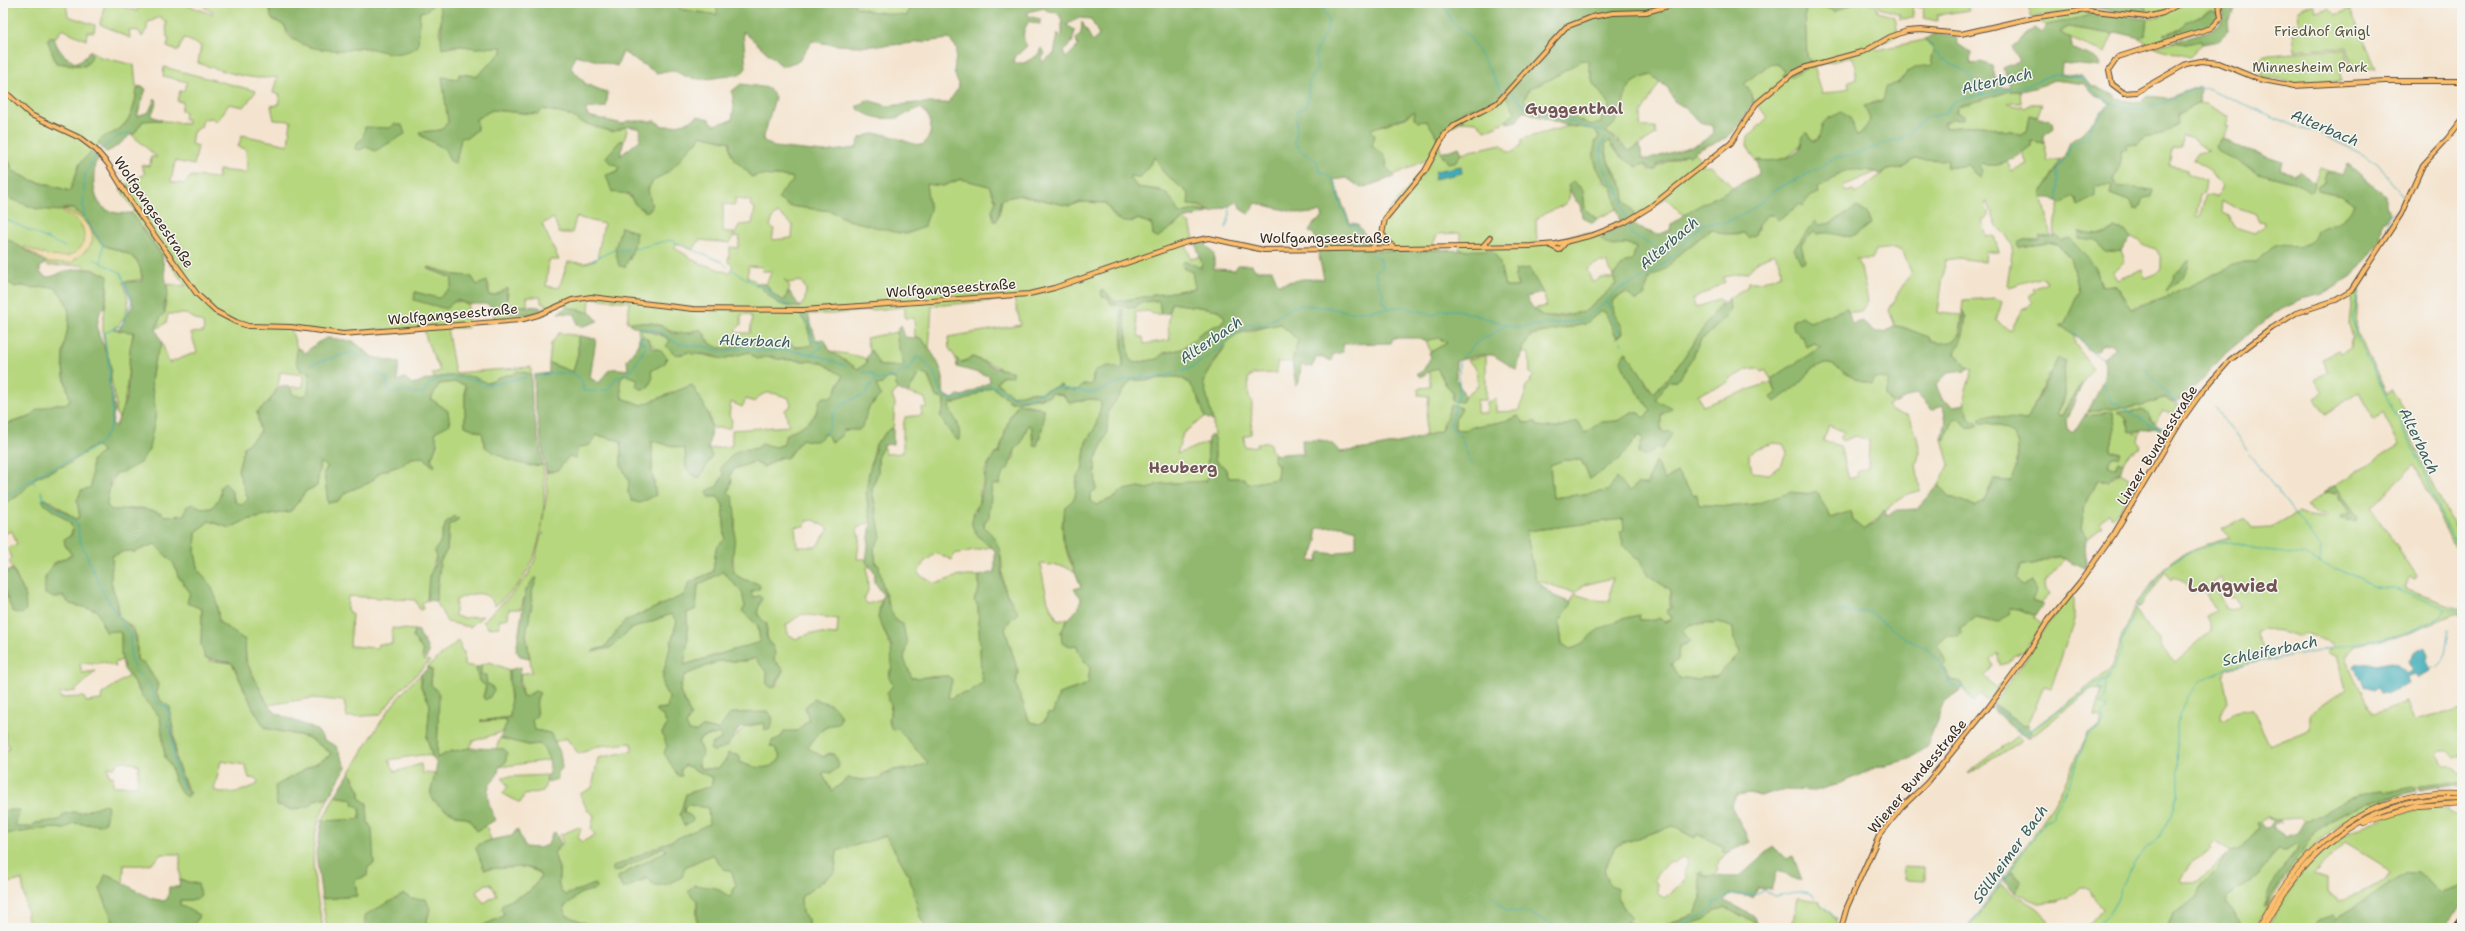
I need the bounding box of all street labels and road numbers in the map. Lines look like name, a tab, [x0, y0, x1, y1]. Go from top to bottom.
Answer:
street label: Wolfgangseestraße	[110, 153, 198, 271]
street label: Wolfgangseestraße	[1260, 229, 1390, 247]
street label: Wolfgangseestraße	[885, 274, 1017, 302]
street label: Wolfgangseestraße	[387, 299, 519, 329]
street label: Linzer Bundesstraße	[2113, 381, 2201, 508]
street label: Wiener Bundesstraße	[1864, 715, 1970, 837]

